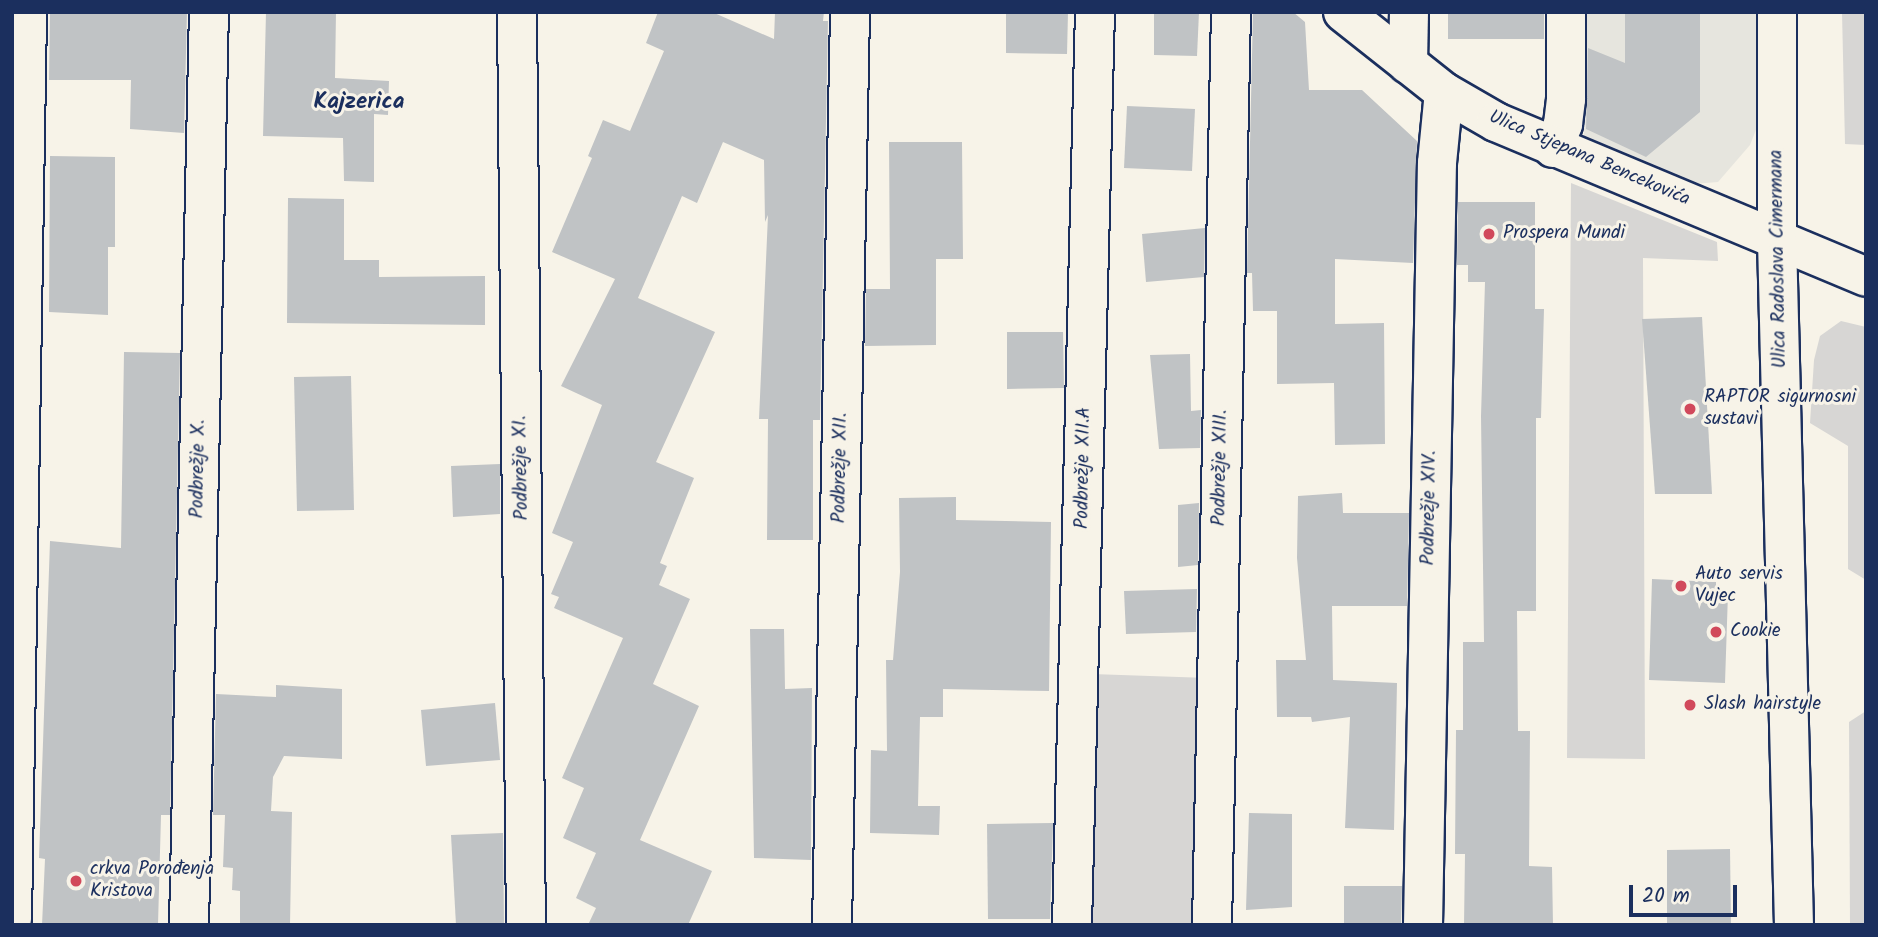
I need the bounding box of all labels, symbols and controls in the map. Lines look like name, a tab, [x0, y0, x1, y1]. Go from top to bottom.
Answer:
district label: Kajzerica	[313, 88, 405, 116]
street label: Ulica Stjepana Bencekovića	[1485, 106, 1693, 212]
street label: Ulica Radoslava Cimermana	[1766, 149, 1792, 369]
place label: Prospera Mundi	[1503, 223, 1625, 245]
marker: Prospera Mundi	[1481, 226, 1497, 242]
place label: RAPTOR sigurnosni sustavi	[1704, 387, 1856, 431]
marker: RAPTOR sigurnosni sustavi	[1682, 401, 1698, 417]
street label: Podbrežje XII.A	[1072, 407, 1096, 529]
street label: Podbrežje XIII.	[1209, 410, 1233, 526]
street label: Podbrežje XII.	[829, 413, 853, 523]
street label: Podbrežje XI.	[510, 415, 534, 521]
street label: Podbrežje X.	[187, 419, 211, 519]
street label: Podbrežje XIV.	[1418, 450, 1442, 566]
place label: Auto servis Vujec	[1695, 564, 1783, 608]
marker: Auto servis Vujec	[1673, 578, 1689, 594]
place label: Cookie	[1730, 621, 1781, 643]
marker: Cookie	[1708, 624, 1724, 640]
place label: Slash hairstyle	[1704, 694, 1821, 716]
marker: Slash hairstyle	[1682, 697, 1698, 713]
place label: crkva Porođenja Kristova	[90, 859, 214, 903]
scale bar	[1633, 870, 1742, 914]
marker: crkva Porođenja Kristova	[68, 873, 84, 889]
text: 20 m	[1642, 880, 1690, 913]

